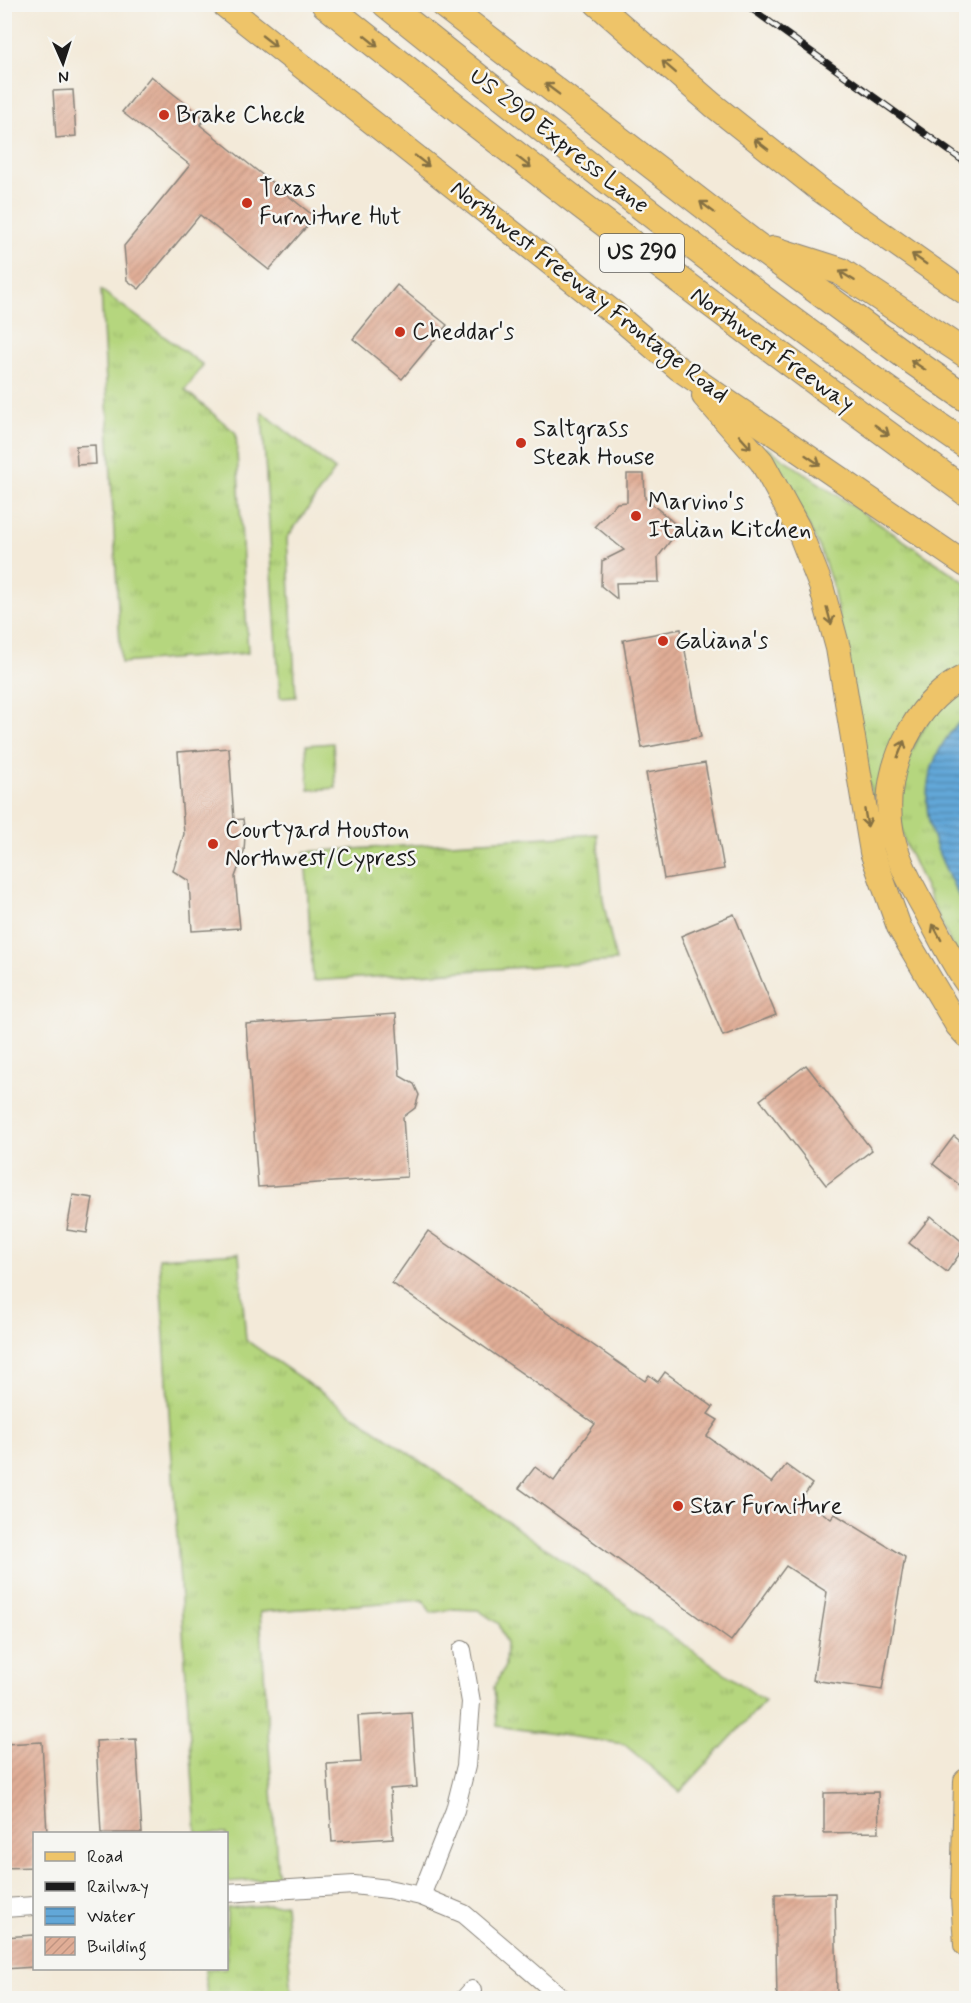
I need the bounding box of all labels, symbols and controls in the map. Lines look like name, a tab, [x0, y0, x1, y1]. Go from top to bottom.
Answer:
north arrow	[33, 33, 93, 93]
one-way arrow	[261, 34, 277, 47]
one-way arrow	[363, 35, 379, 48]
one-way arrow	[661, 60, 676, 74]
street label: US 290 Express Lane	[463, 61, 655, 221]
text: N	[58, 66, 70, 87]
one-way arrow	[544, 83, 560, 95]
place label: Brake Check	[176, 100, 305, 131]
marker: Brake Check	[157, 108, 171, 122]
one-way arrow	[754, 137, 770, 150]
one-way arrow	[414, 155, 430, 168]
one-way arrow	[515, 156, 531, 169]
place label: Texas Furniture Hut	[259, 174, 401, 233]
street label: Northwest Freeway Frontage Road	[442, 174, 735, 412]
marker: Texas Furniture Hut	[240, 196, 254, 210]
one-way arrow	[699, 201, 715, 214]
road number: US 290	[600, 234, 684, 272]
one-way arrow	[911, 253, 927, 265]
one-way arrow	[839, 270, 856, 282]
street label: Northwest Freeway	[684, 280, 860, 420]
place label: Cheddar's	[412, 317, 515, 348]
marker: Cheddar's	[393, 325, 407, 339]
one-way arrow	[911, 359, 927, 371]
place label: Saltgrass Steak House	[533, 414, 655, 473]
one-way arrow	[873, 424, 889, 436]
one-way arrow	[738, 435, 752, 450]
marker: Saltgrass Steak House	[514, 436, 528, 450]
one-way arrow	[804, 454, 821, 466]
place label: Marvino's Italian Kitchen	[648, 487, 811, 546]
marker: Marvino's Italian Kitchen	[629, 509, 643, 523]
one-way arrow	[824, 607, 835, 626]
place label: Galiana's	[675, 626, 769, 657]
marker: Galiana's	[656, 634, 670, 648]
one-way arrow	[896, 740, 907, 759]
one-way arrow	[861, 807, 872, 827]
place label: Courtyard Houston Northwest/Cypress	[225, 815, 416, 874]
marker: Courtyard Houston Northwest/Cypress	[206, 837, 220, 851]
one-way arrow	[931, 924, 943, 941]
place label: Star Furniture	[690, 1491, 842, 1522]
marker: Star Furniture	[671, 1499, 685, 1513]
legend	[33, 1832, 228, 1970]
text: Road	[87, 1845, 123, 1869]
text: Railway	[87, 1875, 149, 1899]
text: Water	[87, 1905, 136, 1929]
text: Building	[87, 1935, 147, 1961]

